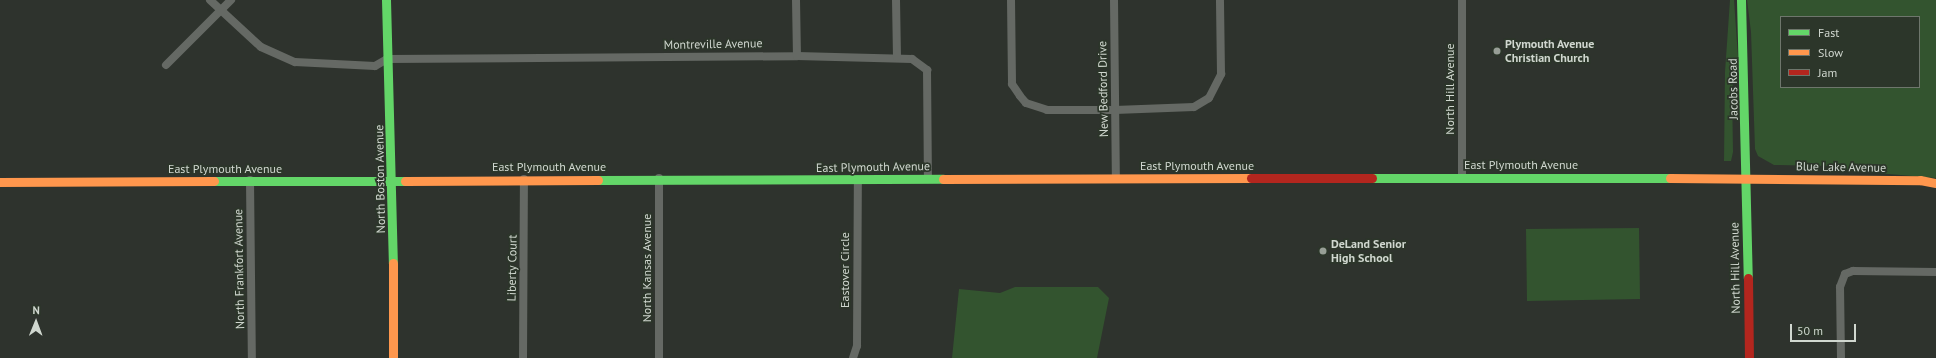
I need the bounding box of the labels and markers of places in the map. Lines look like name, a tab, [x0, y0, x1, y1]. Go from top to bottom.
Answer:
place label: Plymouth Avenue Christian Church	[1505, 37, 1595, 65]
marker: Plymouth Avenue Christian Church	[1492, 46, 1502, 56]
place label: DeLand Senior High School	[1331, 237, 1406, 265]
marker: DeLand Senior High School	[1318, 246, 1328, 256]

